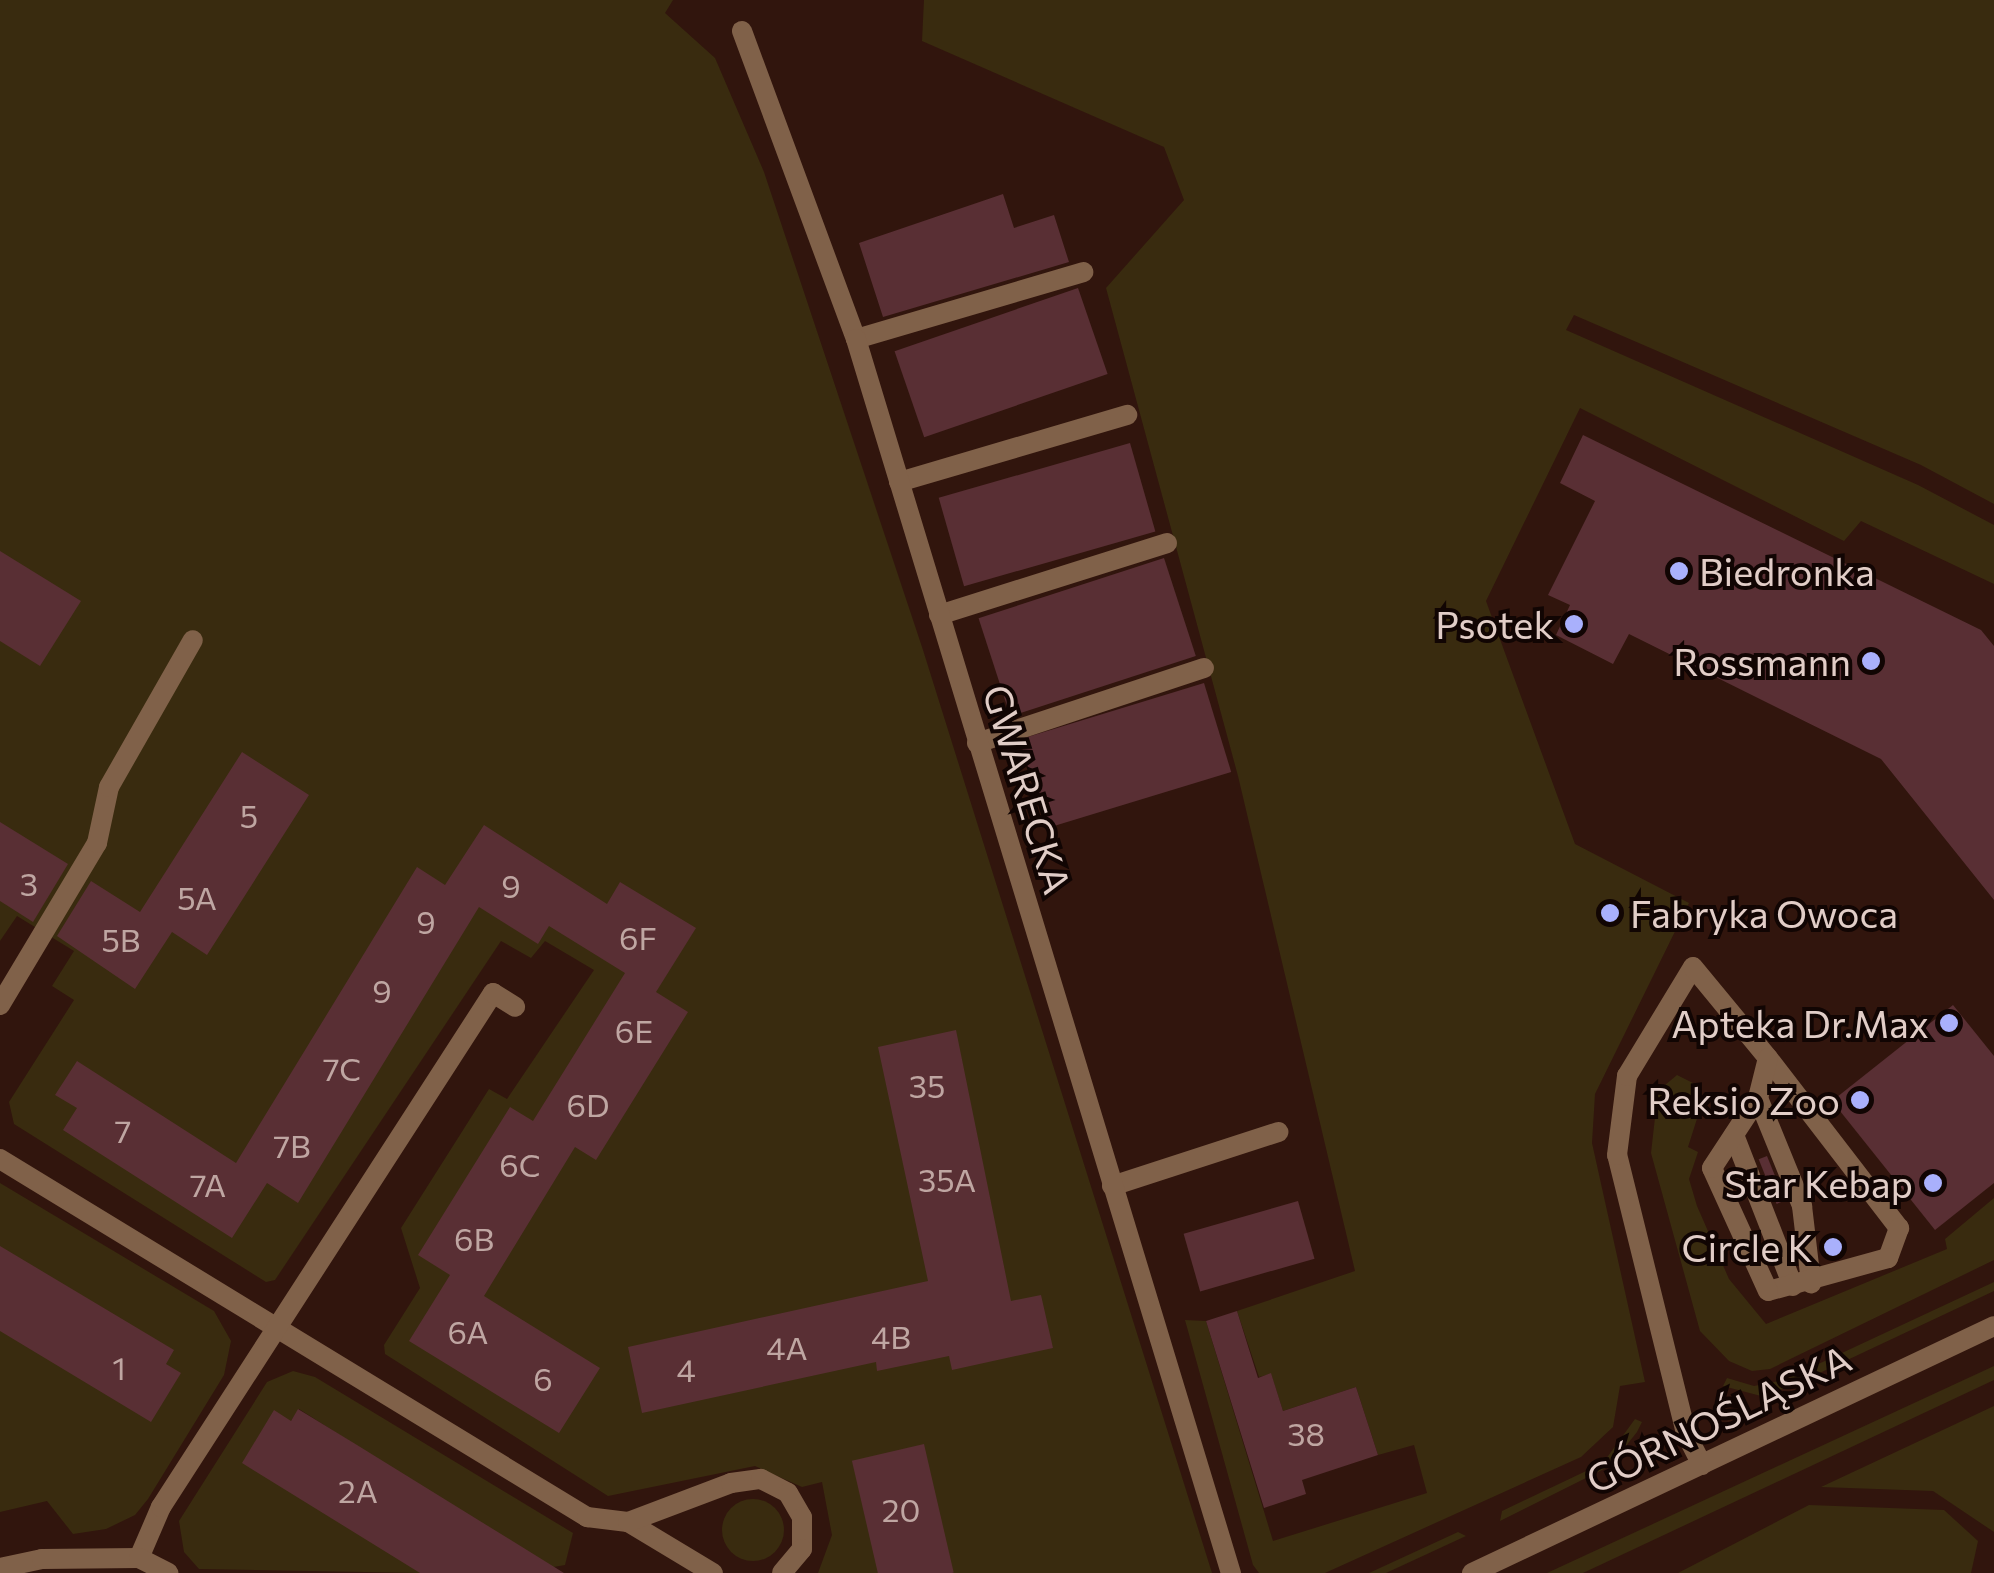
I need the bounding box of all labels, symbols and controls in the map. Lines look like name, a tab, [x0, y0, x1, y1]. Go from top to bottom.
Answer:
place label: Biedronka	[1699, 548, 1875, 594]
marker: Biedronka	[1668, 560, 1690, 582]
place label: Psotek	[1435, 601, 1554, 647]
marker: Psotek	[1563, 613, 1585, 635]
place label: Rossmann	[1673, 638, 1851, 684]
marker: Rossmann	[1860, 650, 1882, 672]
street label: GWARECKA	[975, 679, 1081, 899]
house number: 5	[240, 796, 258, 834]
house number: 3	[20, 864, 38, 902]
house number: 9	[501, 866, 521, 904]
house number: 5A	[177, 878, 217, 916]
place label: Fabryka Owoca	[1630, 890, 1898, 936]
house number: 9	[416, 902, 436, 940]
marker: Fabryka Owoca	[1599, 902, 1621, 924]
house number: 6F	[619, 918, 657, 956]
house number: 5B	[101, 920, 141, 958]
house number: 9	[372, 971, 392, 1009]
place label: Apteka Dr.Max	[1671, 1000, 1929, 1046]
house number: 6E	[615, 1011, 653, 1049]
marker: Apteka Dr.Max	[1938, 1012, 1960, 1034]
house number: 7C	[323, 1049, 361, 1087]
house number: 35	[909, 1066, 945, 1104]
place label: Reksio Zoo	[1647, 1077, 1840, 1123]
house number: 6D	[567, 1085, 609, 1123]
marker: Reksio Zoo	[1849, 1089, 1871, 1111]
house number: 7	[115, 1111, 131, 1149]
house number: 7B	[273, 1126, 311, 1164]
house number: 6C	[499, 1145, 541, 1183]
house number: 35A	[918, 1160, 976, 1198]
place label: Star Kebap	[1724, 1160, 1913, 1206]
house number: 7A	[190, 1165, 226, 1203]
marker: Star Kebap	[1922, 1172, 1944, 1194]
house number: 6B	[454, 1219, 494, 1257]
place label: Circle K	[1681, 1224, 1813, 1270]
marker: Circle K	[1822, 1236, 1844, 1258]
house number: 6A	[448, 1312, 488, 1350]
house number: 4B	[871, 1317, 911, 1355]
house number: 4A	[766, 1328, 808, 1366]
street label: GÓRNOŚLĄSKA	[1578, 1334, 1858, 1502]
house number: 1	[112, 1348, 126, 1386]
house number: 4	[676, 1350, 696, 1388]
house number: 6	[533, 1359, 553, 1397]
house number: 38	[1287, 1414, 1325, 1452]
house number: 2A	[338, 1471, 378, 1509]
house number: 20	[882, 1490, 920, 1528]

